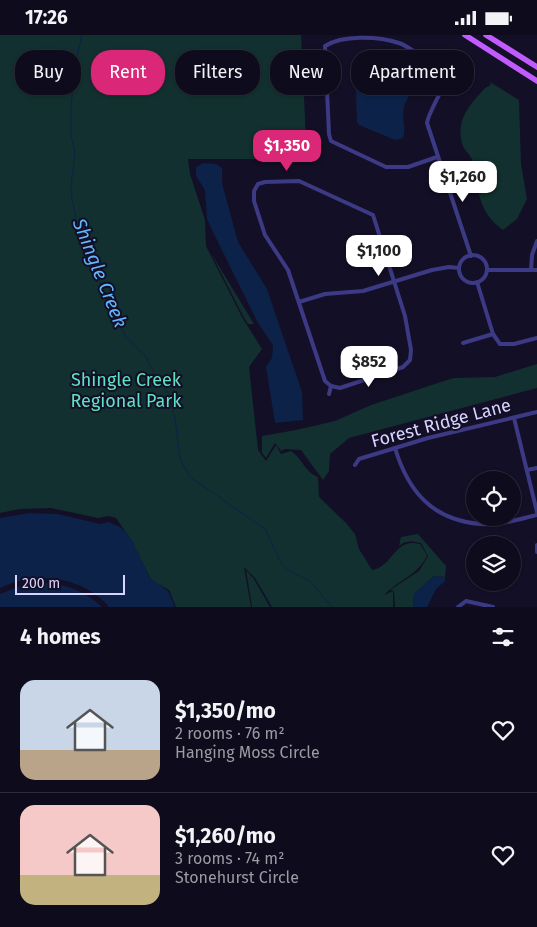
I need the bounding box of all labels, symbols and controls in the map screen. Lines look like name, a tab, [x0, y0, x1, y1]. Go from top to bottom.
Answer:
text: 17:26	[25, 6, 68, 29]
chip: Buy	[15, 50, 81, 95]
chip: Rent	[91, 50, 165, 95]
chip: Filters	[175, 50, 260, 95]
chip: New	[270, 50, 341, 95]
chip: Apartment	[351, 50, 474, 95]
pin: $1,350	[246, 129, 328, 172]
text: $1,350	[264, 136, 310, 155]
pin: $1,260	[422, 161, 504, 203]
text: $1,260	[440, 167, 486, 186]
water label: Shingle Creek	[67, 214, 132, 331]
pin: $1,100	[338, 235, 420, 277]
text: $1,100	[357, 241, 401, 260]
pin: $852	[339, 345, 399, 388]
text: $852	[352, 352, 386, 371]
park label: Shingle Creek Regional Park	[70, 369, 182, 412]
street label: Forest Ridge Lane	[369, 394, 513, 452]
map controls	[466, 471, 521, 591]
button: locate	[466, 471, 521, 526]
button: layers	[466, 536, 521, 591]
scale bar	[15, 572, 125, 595]
text: 200 m	[22, 575, 60, 592]
icon: filters	[489, 623, 517, 651]
text: 4 homes	[20, 624, 101, 650]
text: $1,350/mo	[175, 698, 276, 724]
icon: home	[60, 700, 120, 760]
icon: heart	[489, 716, 517, 744]
text: 2 rooms · 76 m²	[175, 724, 285, 743]
text: Hanging Moss Circle	[175, 743, 320, 762]
text: $1,260/mo	[175, 823, 276, 849]
icon: home	[60, 825, 120, 885]
icon: heart	[489, 841, 517, 869]
text: 3 rooms · 74 m²	[175, 849, 284, 868]
text: Stonehurst Circle	[175, 868, 299, 887]

